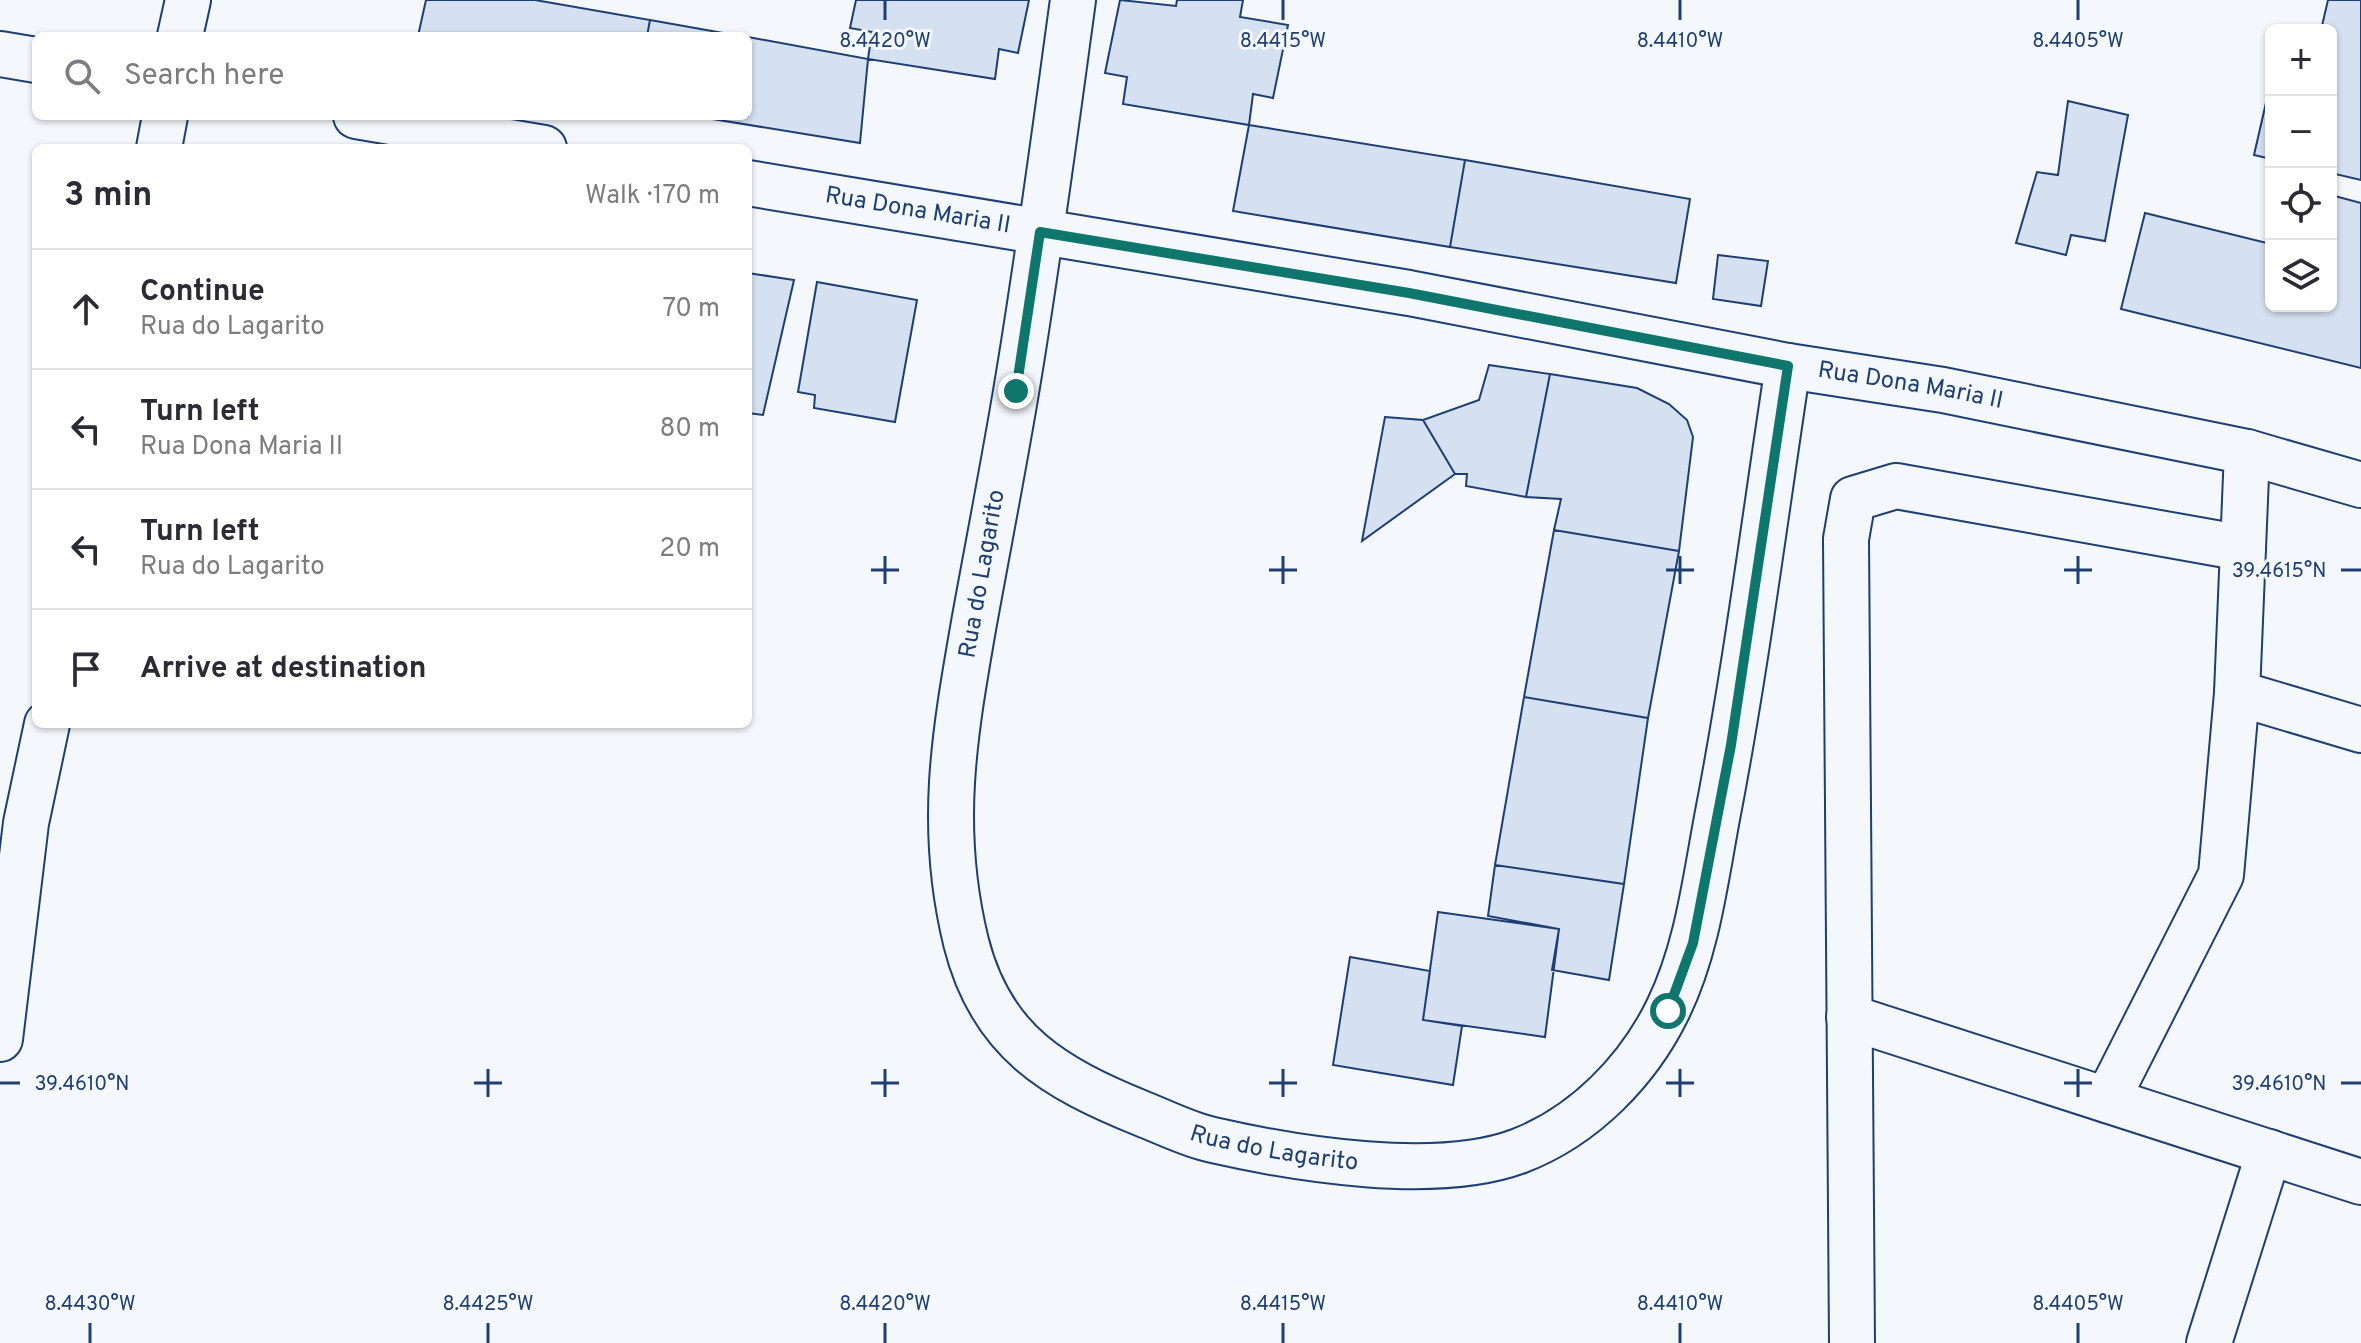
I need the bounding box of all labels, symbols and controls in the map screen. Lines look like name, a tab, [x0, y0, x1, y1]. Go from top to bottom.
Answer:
map controls	[2265, 24, 2337, 312]
button: +	[2265, 24, 2337, 96]
text: 8.4420°W	[839, 29, 931, 55]
text: 8.4415°W	[1240, 29, 1326, 55]
text: 8.4410°W	[1637, 29, 1723, 55]
text: 8.4405°W	[2032, 29, 2124, 55]
search box	[32, 32, 752, 120]
icon: search	[60, 54, 104, 98]
text: Search here	[124, 58, 284, 95]
button: −	[2265, 96, 2337, 168]
button: locate	[2265, 168, 2337, 240]
text: 3 min	[64, 175, 152, 218]
text: Walk · 170 m	[585, 180, 720, 213]
street label: Rua Dona Maria II	[823, 181, 1013, 241]
button: layers	[2265, 240, 2337, 312]
text: Continue	[140, 274, 265, 311]
icon: ahead	[64, 287, 108, 331]
text: 70 m	[662, 293, 720, 326]
text: Rua do Lagarito	[140, 311, 325, 344]
street label: Rua Dona Maria II	[1816, 356, 2006, 417]
route end	[998, 373, 1034, 409]
text: Turn left	[140, 394, 260, 431]
icon: left	[64, 407, 108, 451]
text: 80 m	[660, 413, 720, 446]
text: Rua Dona Maria II	[140, 431, 343, 464]
street label: Rua do Lagarito	[953, 487, 1013, 661]
text: Turn left	[140, 514, 260, 551]
icon: left	[64, 527, 108, 571]
text: 20 m	[659, 533, 720, 566]
text: Rua do Lagarito	[140, 551, 325, 584]
text: 39.4615°N	[2232, 559, 2326, 585]
icon: arrive	[64, 647, 108, 691]
text: Arrive at destination	[140, 651, 426, 688]
route start	[1650, 993, 1686, 1029]
text: 39.4610°N	[34, 1072, 130, 1098]
text: 39.4610°N	[2231, 1072, 2327, 1098]
street label: Rua do Lagarito	[1186, 1119, 1360, 1179]
text: 8.4430°W	[44, 1292, 136, 1318]
text: 8.4425°W	[442, 1292, 534, 1318]
text: 8.4420°W	[839, 1292, 931, 1318]
text: 8.4415°W	[1240, 1292, 1326, 1318]
text: 8.4410°W	[1637, 1292, 1723, 1318]
text: 8.4405°W	[2032, 1292, 2124, 1318]

